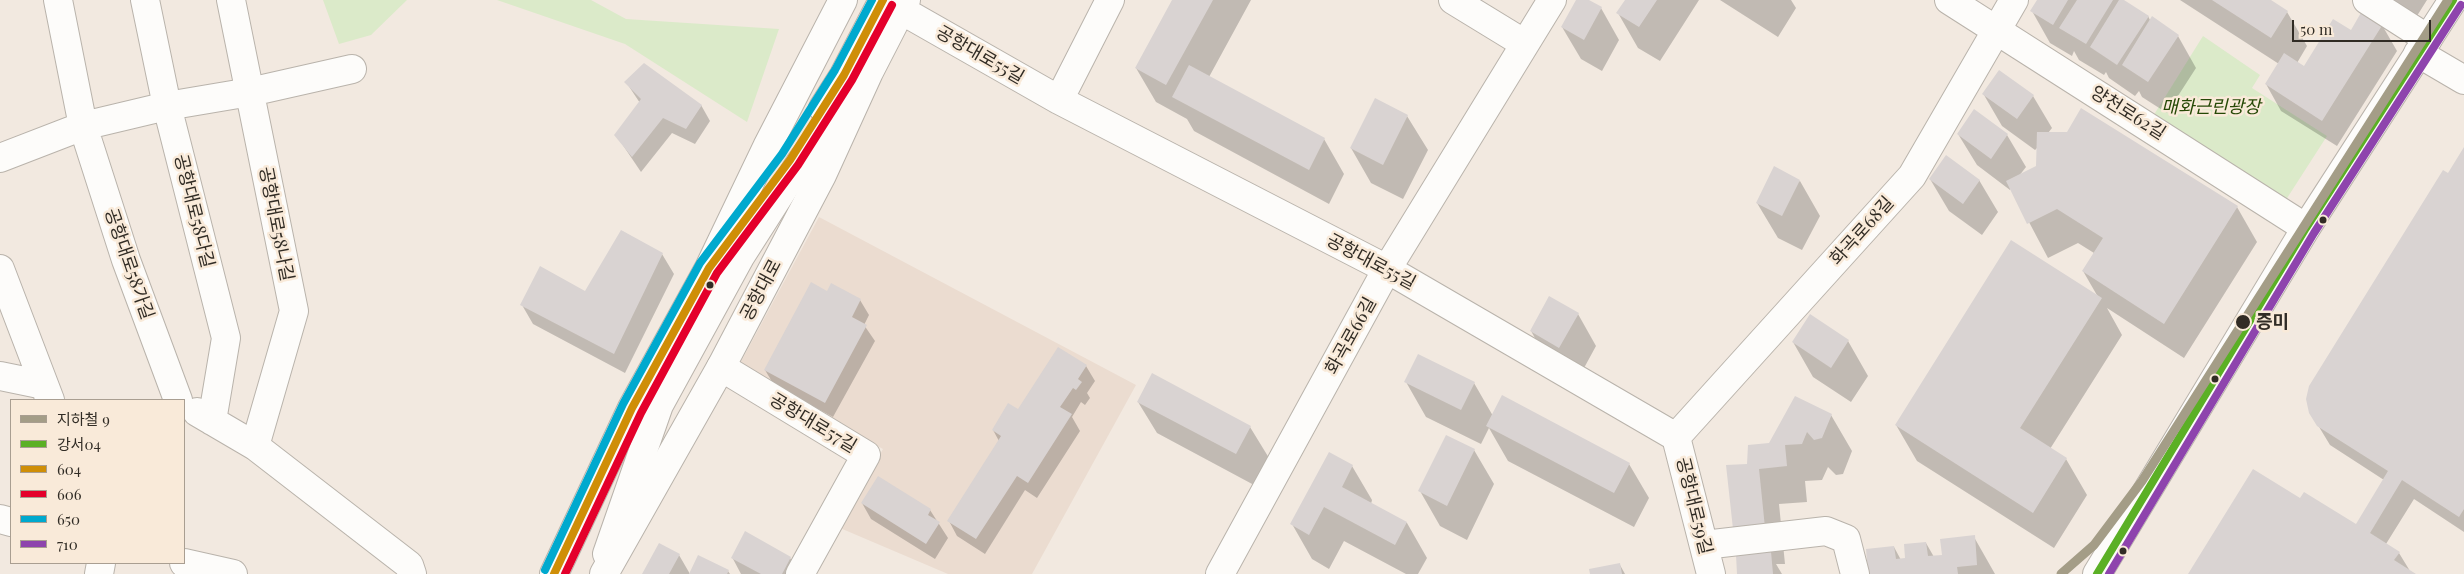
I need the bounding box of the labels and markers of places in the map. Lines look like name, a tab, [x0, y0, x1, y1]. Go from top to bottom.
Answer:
unlabelled marker	[2318, 215, 2328, 225]
unlabelled marker	[705, 280, 715, 290]
place label: 증미	[2256, 311, 2289, 333]
marker: 증미	[2234, 313, 2252, 331]
unlabelled marker	[2210, 374, 2220, 384]
unlabelled marker	[2118, 546, 2128, 556]

